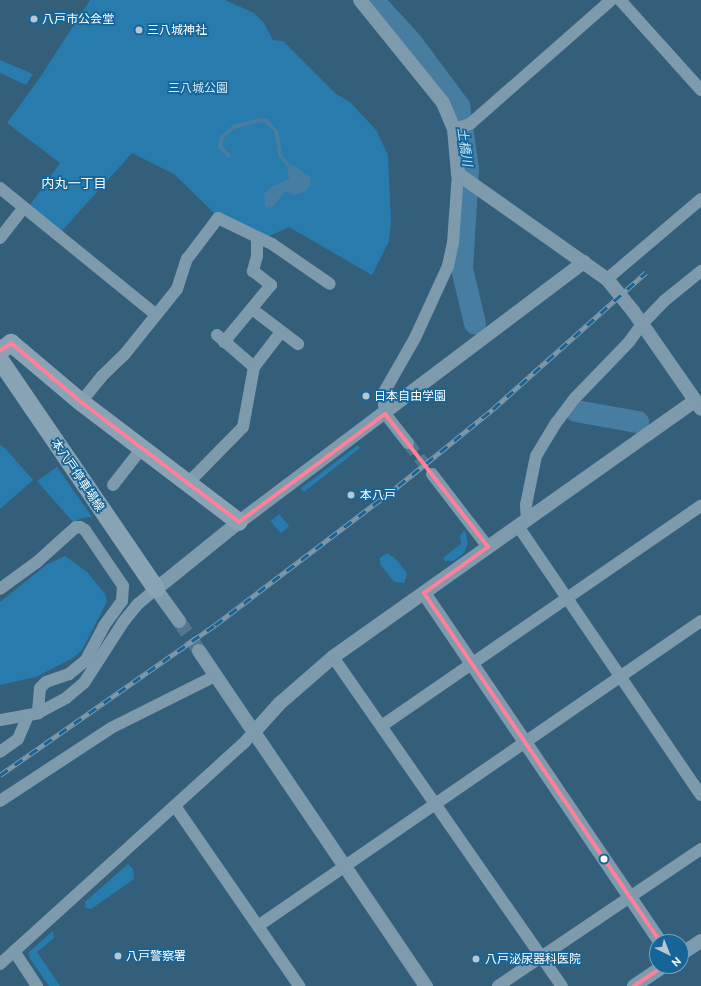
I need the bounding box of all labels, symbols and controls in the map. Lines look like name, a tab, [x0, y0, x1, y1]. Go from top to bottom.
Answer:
place label: 八戸市公会堂	[42, 12, 114, 26]
marker: 八戸市公会堂	[29, 14, 39, 24]
place label: 三八城神社	[147, 23, 207, 37]
marker: 三八城神社	[134, 25, 144, 35]
park label: 三八城公園	[168, 81, 228, 95]
water label: 土橋川	[455, 127, 475, 167]
district label: 内丸一丁目	[42, 175, 106, 191]
place label: 日本自由学園	[374, 389, 446, 403]
marker: 日本自由学園	[361, 391, 371, 401]
street label: 本八戸停車場線	[49, 436, 107, 514]
place label: 本八戸	[360, 488, 396, 502]
marker: 本八戸	[345, 489, 357, 501]
unlabelled marker	[599, 854, 609, 864]
north arrow	[649, 934, 689, 974]
place label: 八戸警察署	[126, 949, 186, 963]
marker: 八戸警察署	[113, 951, 123, 961]
place label: 八戸泌尿器科医院	[485, 952, 581, 966]
marker: 八戸泌尿器科医院	[470, 953, 482, 965]
text: N	[669, 955, 684, 969]

